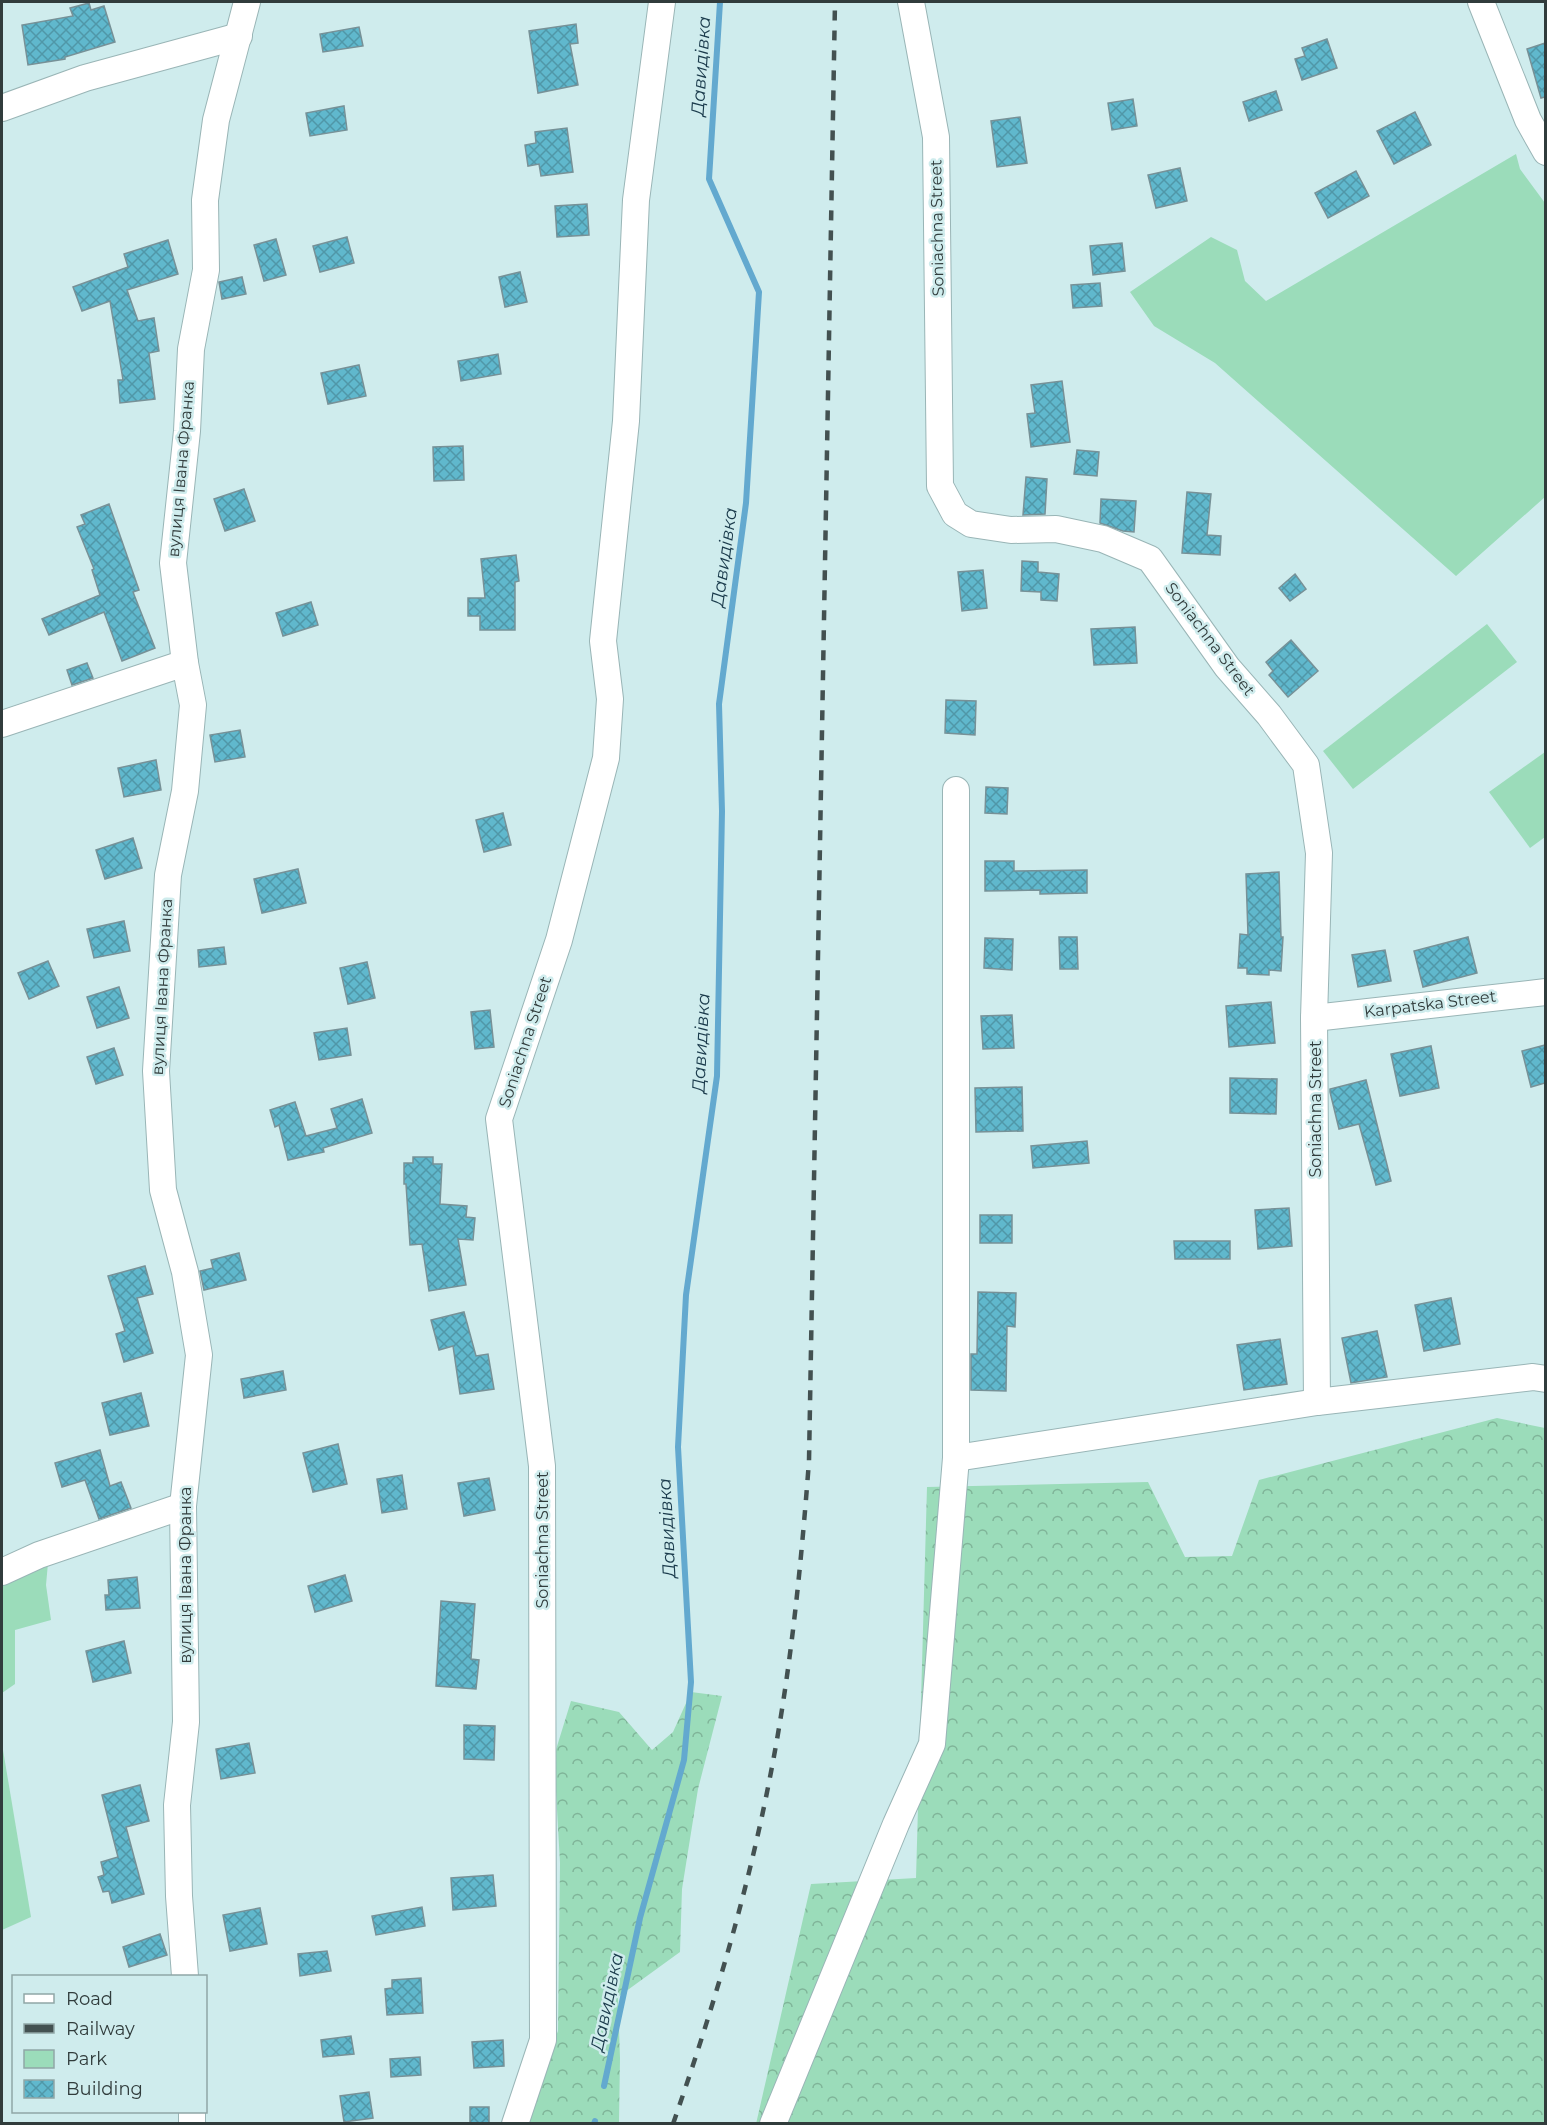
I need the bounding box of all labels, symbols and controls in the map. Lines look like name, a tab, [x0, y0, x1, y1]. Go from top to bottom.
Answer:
water label: Давидівка	[686, 15, 715, 119]
street label: Soniachna Street	[926, 159, 948, 297]
street label: вулиця Івана Франка	[164, 380, 198, 558]
water label: Давидівка	[706, 506, 742, 610]
street label: Soniachna Street	[1161, 579, 1259, 700]
street label: вулиця Івана Франка	[148, 898, 176, 1076]
street label: Soniachna Street	[495, 973, 555, 1110]
street label: Karpatska Street	[1363, 986, 1498, 1022]
water label: Давидівка	[687, 993, 715, 1095]
street label: Soniachna Street	[1306, 1040, 1325, 1177]
street label: Soniachna Street	[533, 1471, 552, 1608]
water label: Давидівка	[653, 1478, 681, 1580]
street label: вулиця Івана Франка	[176, 1487, 195, 1663]
water label: Давидівка	[585, 1951, 628, 2055]
legend	[12, 1975, 207, 2113]
text: Road	[66, 1988, 113, 2010]
text: Railway	[66, 2018, 135, 2040]
text: Park	[66, 2048, 107, 2070]
text: Building	[66, 2078, 143, 2100]

